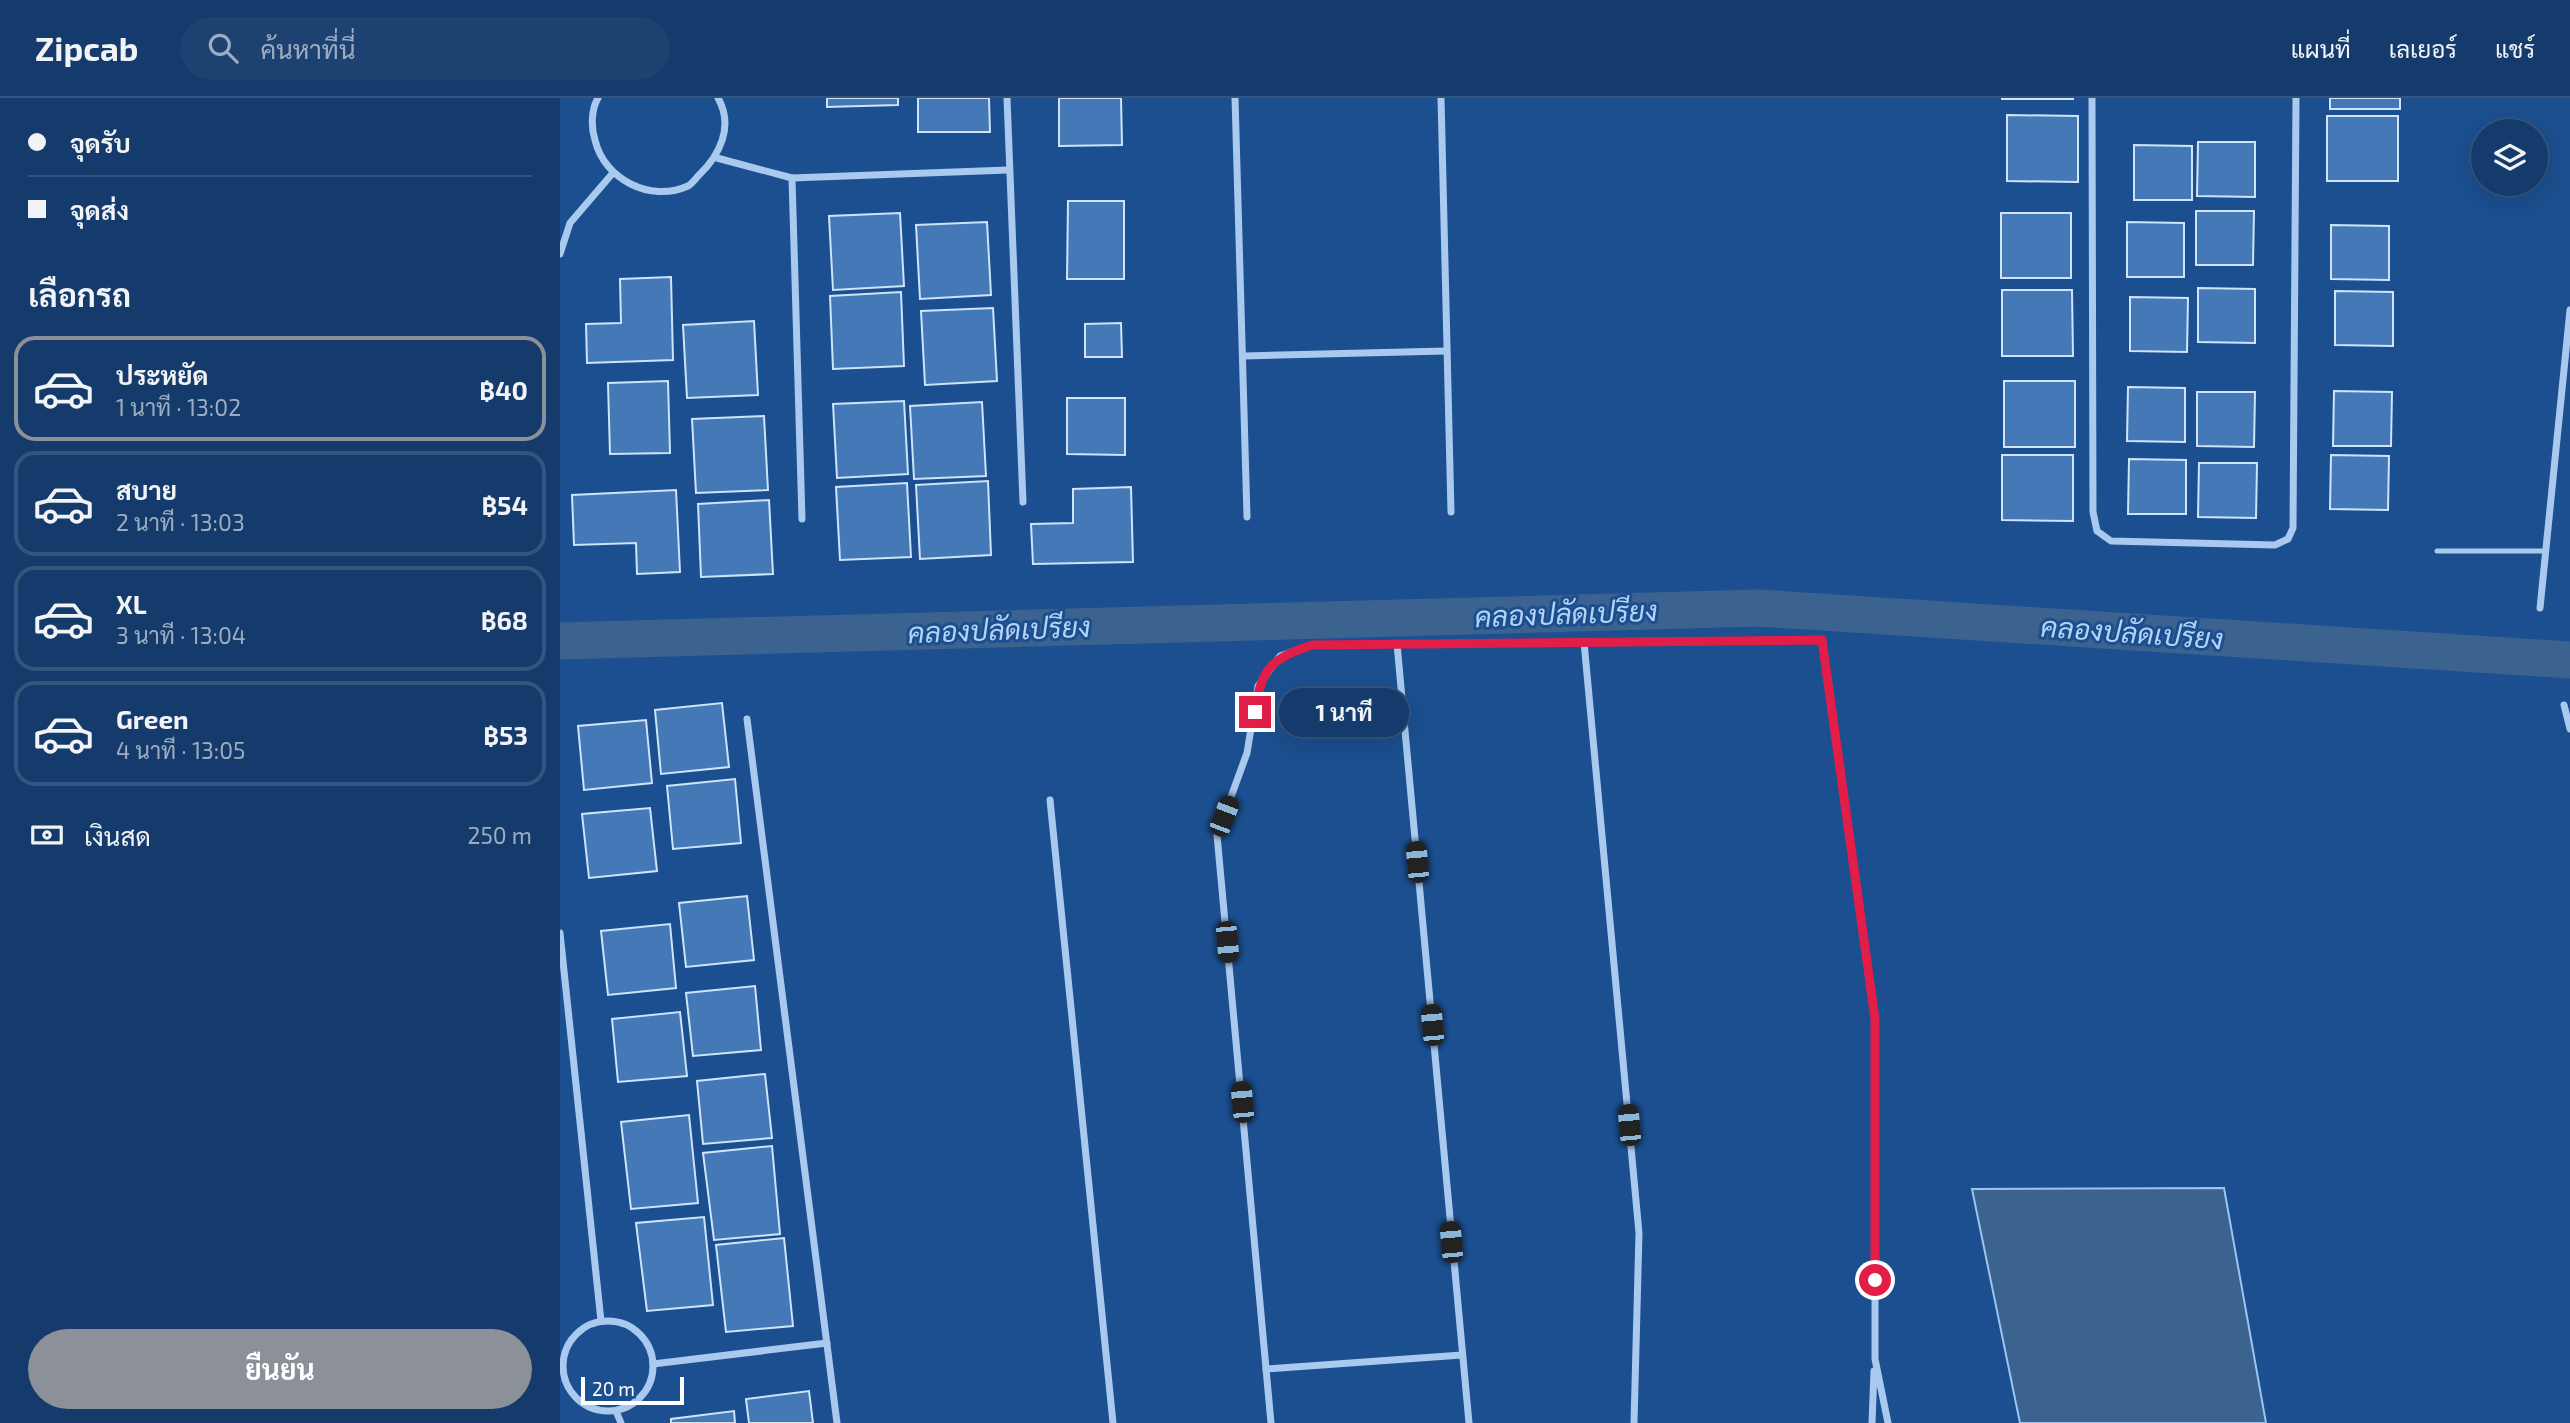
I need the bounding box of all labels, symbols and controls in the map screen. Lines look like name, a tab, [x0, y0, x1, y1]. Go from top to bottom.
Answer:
search box	[180, 17, 670, 80]
text: Zipcab	[35, 28, 138, 68]
icon: search	[204, 29, 242, 67]
text: ค้นหาที่นี่	[260, 33, 356, 64]
text: แผนที่	[2291, 34, 2351, 63]
text: เลเยอร์	[2389, 34, 2457, 63]
text: แชร์	[2495, 34, 2535, 63]
map controls	[2471, 119, 2548, 196]
button: layers	[2471, 119, 2548, 196]
text: จุดรับ	[70, 127, 131, 158]
text: จุดส่ง	[70, 194, 129, 225]
text: เลือกรถ	[28, 275, 131, 313]
icon: car	[32, 357, 95, 420]
text: ประหยัด	[116, 359, 209, 390]
text: ฿40	[479, 374, 528, 405]
text: 1 นาที · 13:02	[116, 393, 241, 421]
icon: car	[32, 472, 95, 535]
text: สบาย	[116, 474, 177, 505]
text: ฿54	[481, 489, 528, 520]
text: 2 นาที · 13:03	[116, 508, 245, 536]
icon: car	[32, 587, 95, 650]
text: XL	[116, 588, 147, 619]
water label: คลองปลัดเปรียง	[1474, 593, 1658, 633]
text: ฿68	[481, 604, 528, 635]
water label: คลองปลัดเปรียง	[907, 609, 1091, 649]
water label: คลองปลัดเปรียง	[2040, 609, 2224, 655]
text: 3 นาที · 13:04	[116, 621, 246, 649]
callout: 1 นาที	[1280, 688, 1409, 736]
route end	[1239, 696, 1271, 728]
text: 1 นาที	[1315, 698, 1373, 726]
icon: car	[32, 702, 95, 765]
text: Green	[116, 703, 189, 734]
text: ฿53	[483, 719, 528, 750]
text: 4 นาที · 13:05	[116, 736, 245, 764]
car	[1207, 793, 1242, 839]
icon: cash	[28, 816, 66, 854]
text: เงินสด	[84, 820, 151, 851]
text: 250 m	[468, 821, 532, 849]
car	[1405, 840, 1430, 884]
car	[1215, 920, 1240, 964]
car	[1420, 1003, 1445, 1047]
car	[1230, 1080, 1255, 1124]
car	[1617, 1103, 1642, 1147]
car	[1439, 1220, 1464, 1264]
route start	[1859, 1264, 1891, 1296]
button: ยืนยัน	[28, 1329, 532, 1409]
scale bar	[581, 1374, 684, 1406]
text: 20 m	[592, 1377, 635, 1400]

